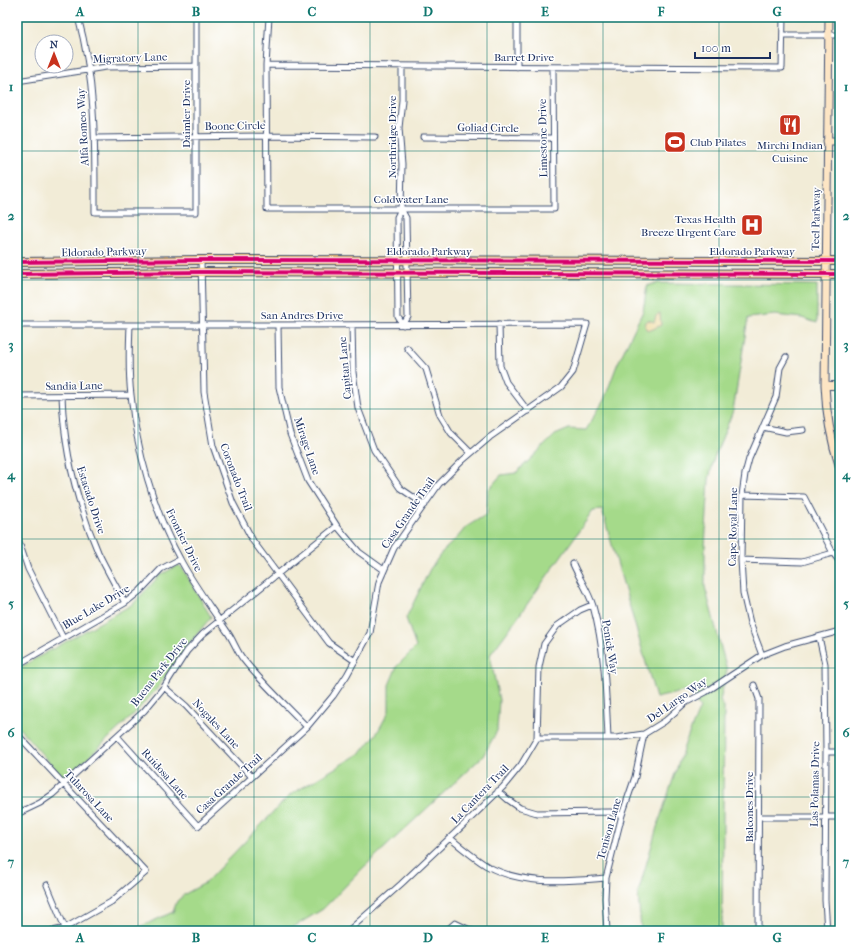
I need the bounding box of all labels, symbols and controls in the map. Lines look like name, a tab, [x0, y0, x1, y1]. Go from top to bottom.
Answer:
text: A	[75, 4, 85, 19]
text: B	[192, 4, 201, 19]
text: C	[308, 4, 317, 19]
text: D	[423, 4, 433, 19]
text: E	[541, 4, 549, 19]
text: F	[657, 4, 665, 19]
text: G	[772, 4, 782, 19]
north arrow	[34, 34, 74, 74]
scale bar	[695, 34, 770, 60]
text: N	[50, 38, 59, 51]
text: 100 m	[701, 41, 731, 55]
street label: Migratory Lane	[92, 50, 168, 66]
street label: Barret Drive	[494, 51, 555, 64]
text: 1	[9, 79, 14, 94]
street label: Daimler Drive	[180, 79, 193, 148]
text: 1	[844, 79, 849, 94]
street label: Alfa Romeo Way	[74, 87, 92, 167]
street label: Northridge Drive	[386, 95, 399, 178]
street label: Limestone Drive	[536, 98, 550, 178]
restaurant icon: Mirchi Indian Cuisine	[777, 112, 803, 138]
street label: Boone Circle	[204, 119, 266, 133]
street label: Goliad Circle	[457, 121, 519, 135]
sports icon: Club Pilates	[662, 129, 688, 155]
place label: Club Pilates	[690, 136, 746, 149]
place label: Mirchi Indian Cuisine	[757, 139, 824, 165]
street label: Teel Parkway	[809, 186, 823, 251]
street label: Coldwater Lane	[374, 193, 449, 206]
text: 2	[8, 208, 15, 223]
text: 2	[843, 208, 850, 223]
hospital icon: Texas Health Breeze Urgent Care	[739, 212, 765, 238]
place label: Texas Health Breeze Urgent Care	[641, 213, 737, 239]
street label: Eldorado Parkway	[61, 245, 148, 259]
street label: Eldorado Parkway	[386, 245, 473, 258]
street label: Eldorado Parkway	[709, 245, 796, 258]
street label: San Andres Drive	[261, 309, 344, 322]
street label: Capitan Lane	[336, 336, 354, 400]
text: 3	[8, 337, 14, 353]
text: 3	[843, 337, 849, 353]
street label: Sandia Lane	[45, 379, 103, 393]
street label: Mirage Lane	[291, 415, 323, 477]
street label: Coronado Trail	[217, 441, 255, 513]
street label: Estacado Drive	[74, 464, 108, 536]
text: 4	[6, 467, 16, 483]
text: 4	[841, 467, 851, 483]
street label: Casa Grande Trail	[378, 475, 438, 551]
street label: Cape Royal Lane	[726, 487, 740, 567]
street label: Frontier Drive	[163, 506, 205, 574]
street label: Blue Lake Drive	[60, 582, 132, 632]
text: 5	[8, 596, 14, 611]
text: 5	[843, 596, 849, 611]
street label: Penick Way	[599, 619, 621, 676]
street label: Buena Park Drive	[128, 635, 190, 709]
street label: Del Largo Way	[645, 674, 710, 725]
street label: Nogales Lane	[190, 697, 243, 752]
text: 6	[7, 725, 15, 740]
text: 6	[842, 725, 850, 740]
street label: Las Polamas Drive	[808, 740, 822, 827]
street label: Ruidosa Lane	[139, 746, 192, 802]
street label: Casa Grande Trail	[193, 751, 265, 817]
street label: La Cantera Trail	[449, 762, 511, 826]
street label: Tularosa Lane	[61, 767, 117, 825]
street label: Balcones Drive	[743, 771, 756, 842]
street label: Tenison Lane	[594, 796, 624, 861]
text: 7	[7, 854, 15, 869]
text: 7	[842, 854, 850, 869]
text: A	[75, 930, 85, 945]
text: B	[192, 930, 201, 945]
text: C	[308, 930, 317, 945]
text: D	[423, 930, 433, 945]
text: E	[541, 930, 549, 945]
text: F	[657, 930, 665, 945]
text: G	[772, 930, 782, 945]

